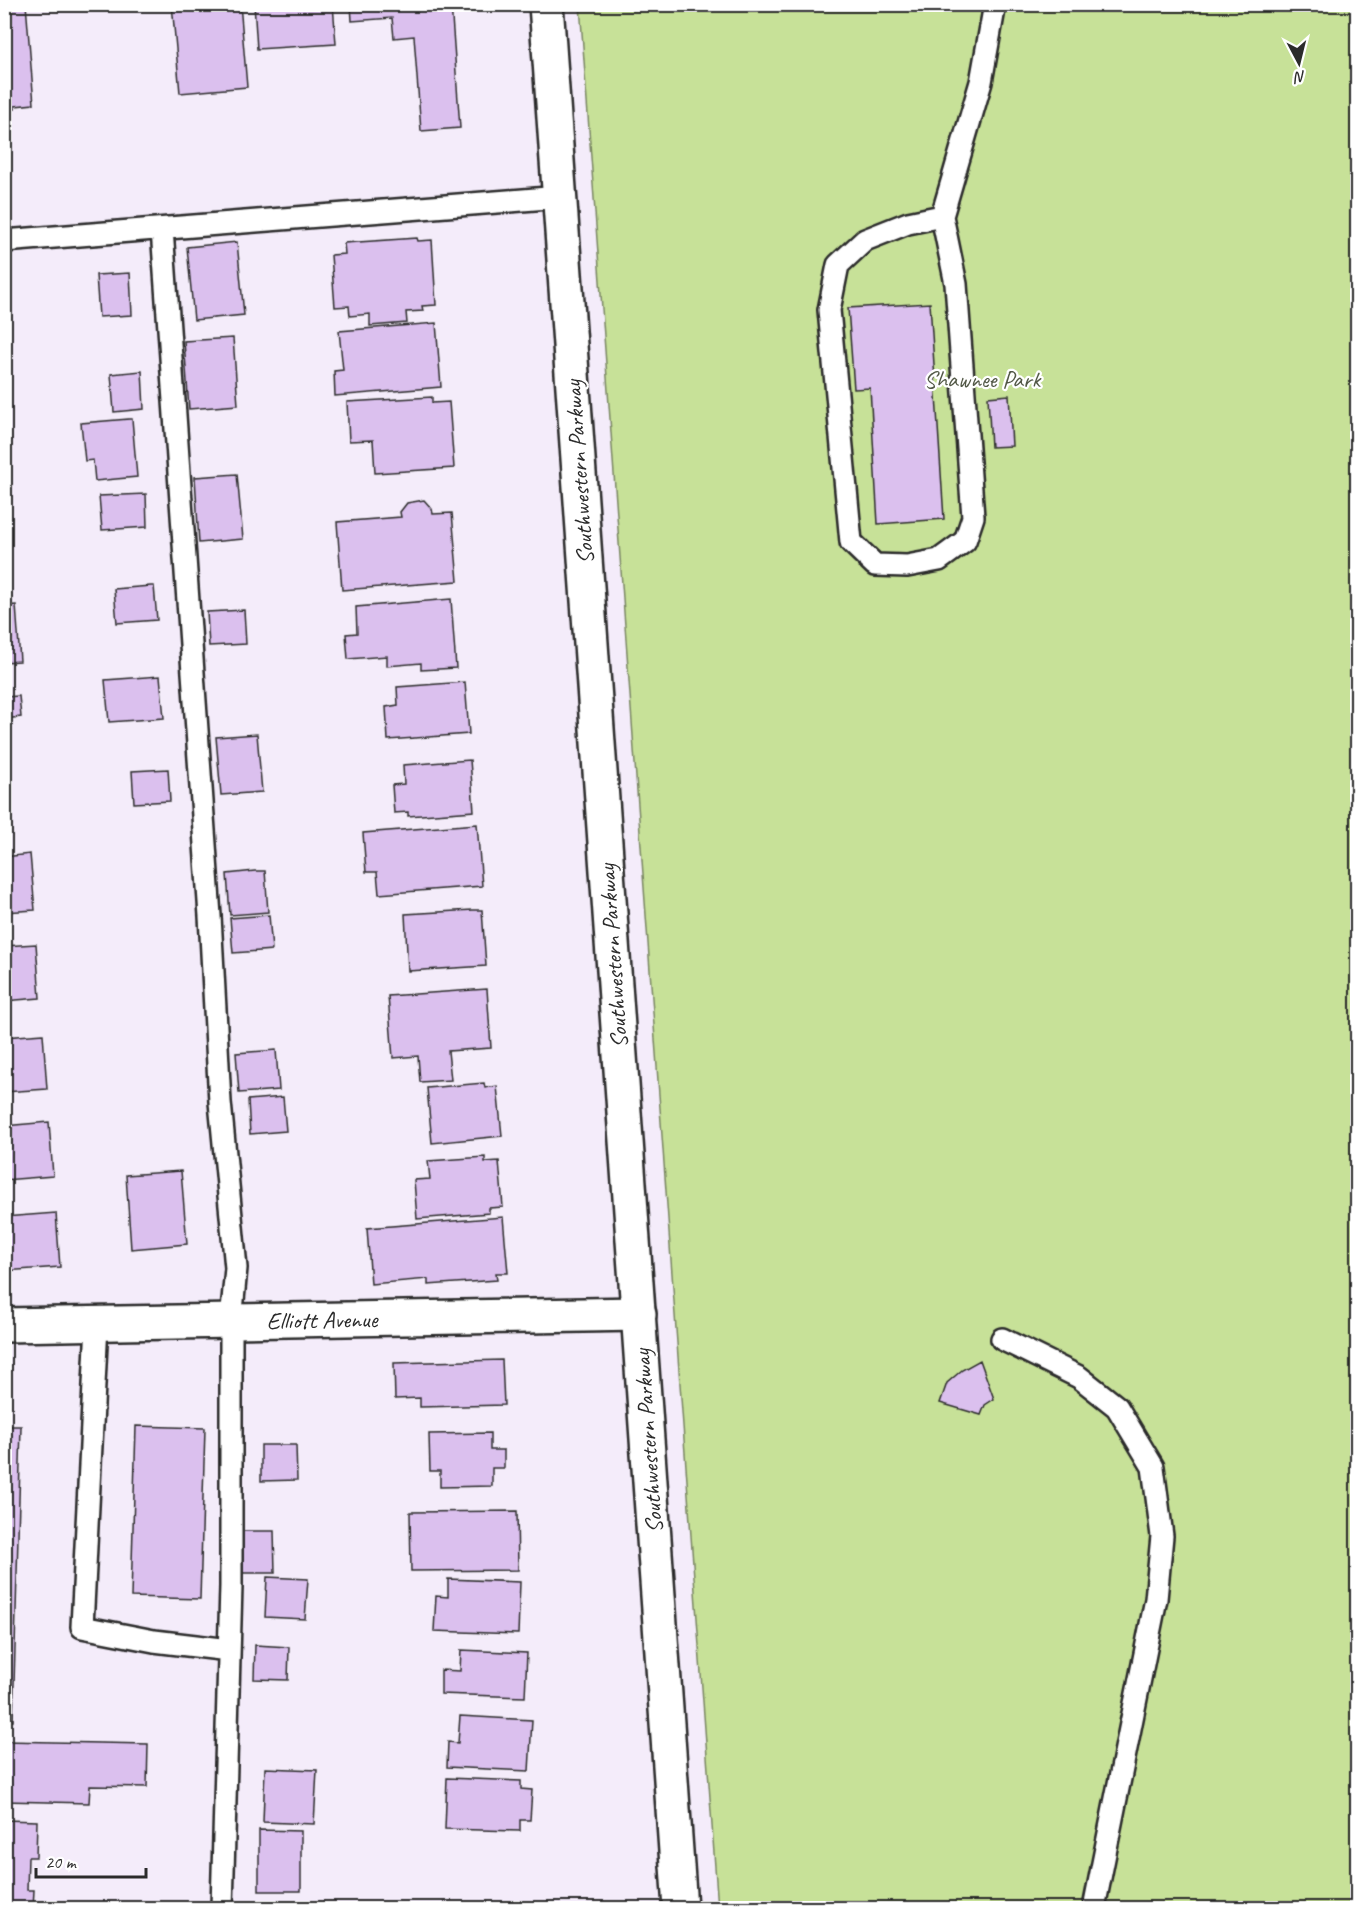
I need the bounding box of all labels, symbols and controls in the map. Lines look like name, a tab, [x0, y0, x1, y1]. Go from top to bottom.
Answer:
north arrow	[1269, 33, 1329, 93]
text: N	[1292, 66, 1307, 88]
park label: Shawnee Park	[924, 364, 1042, 394]
street label: Southwestern Parkway	[557, 377, 600, 565]
street label: Southwestern Parkway	[591, 861, 634, 1049]
street label: Elliott Avenue	[266, 1304, 380, 1336]
street label: Southwestern Parkway	[626, 1346, 669, 1534]
scale bar	[36, 1841, 146, 1879]
text: 20 m	[45, 1851, 78, 1873]

